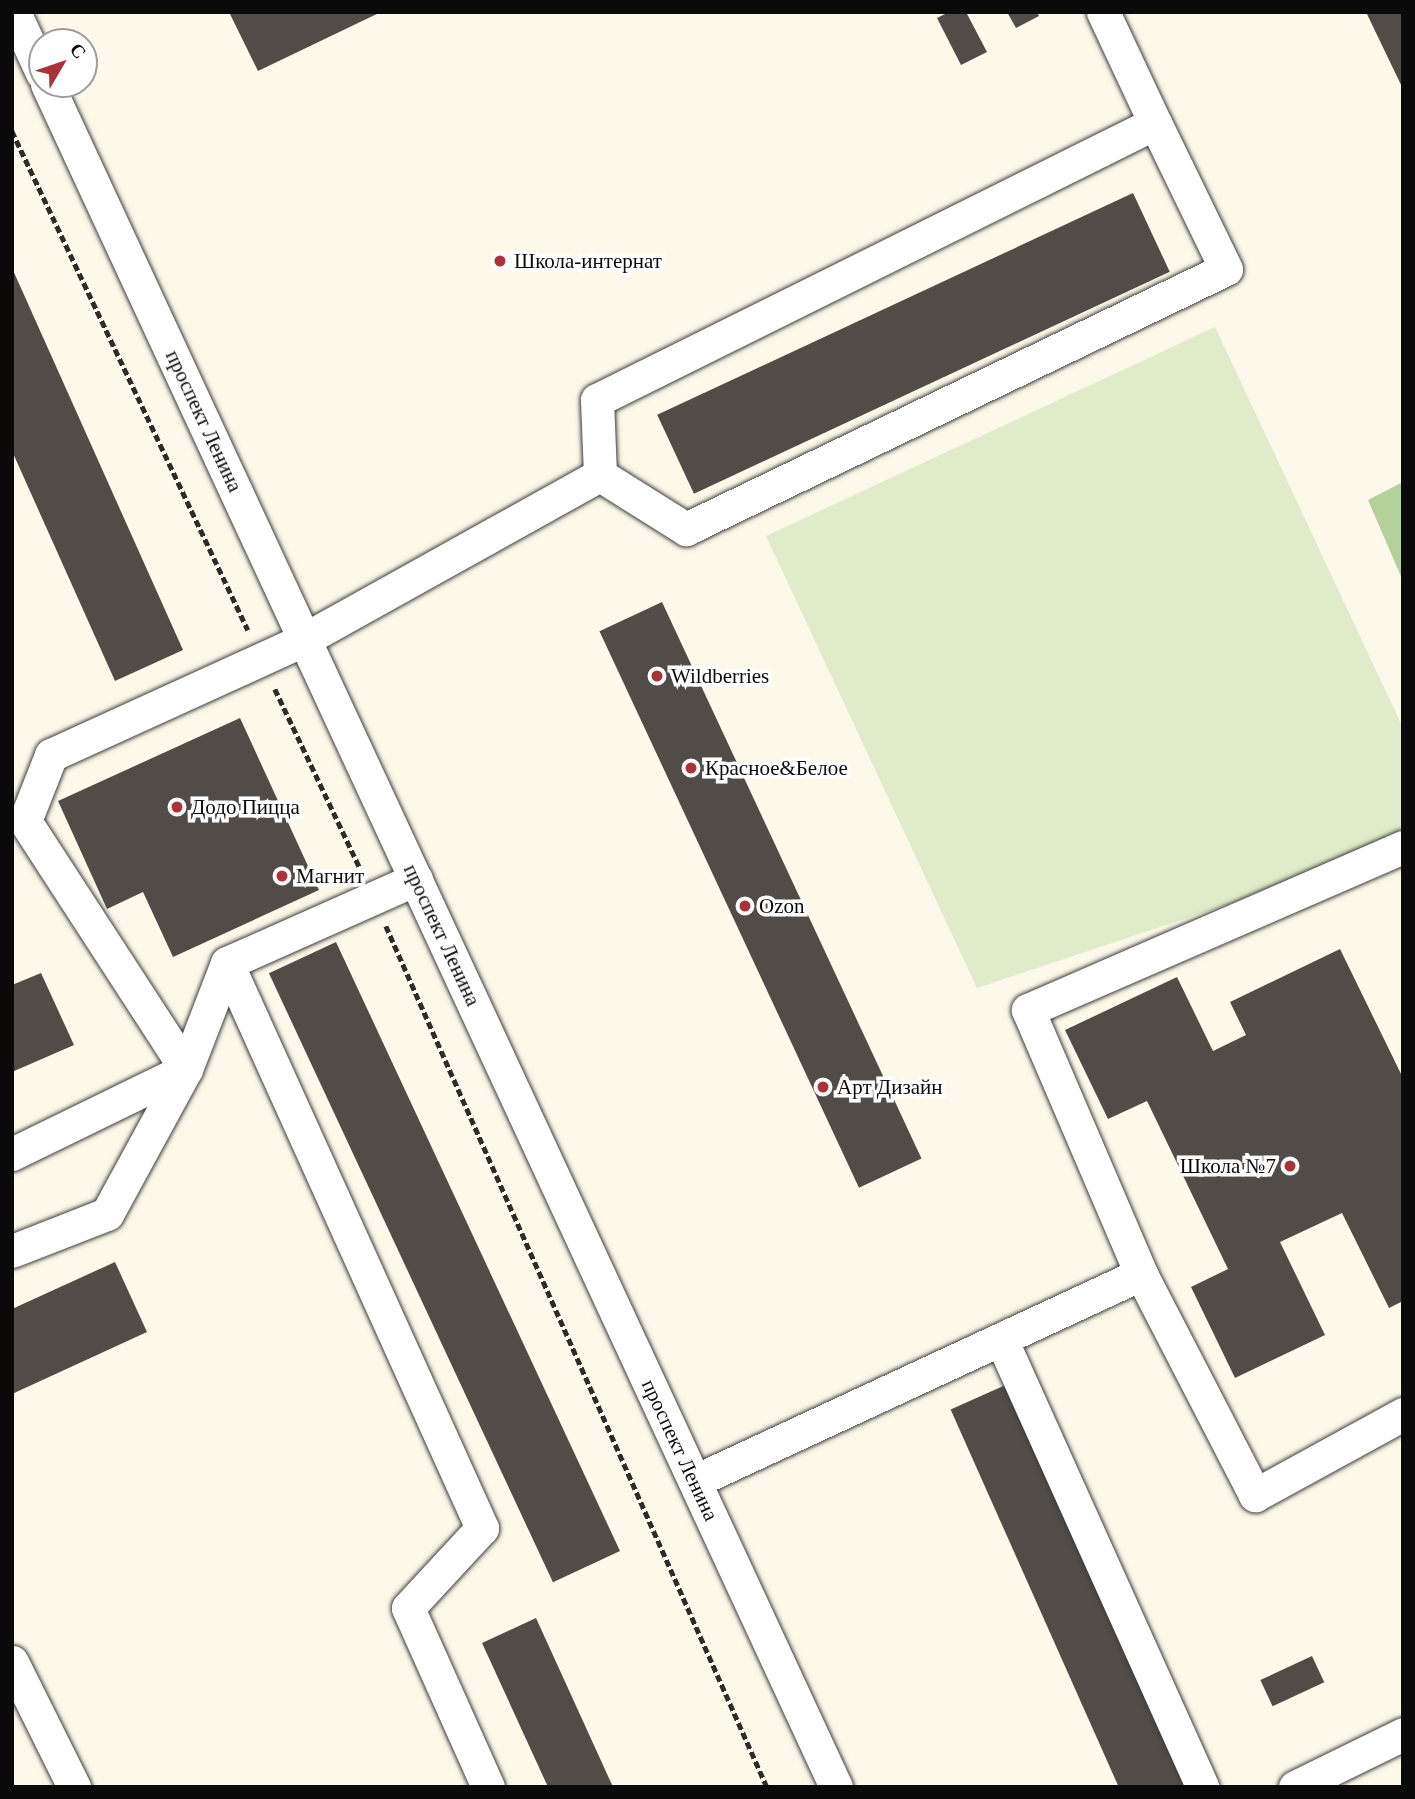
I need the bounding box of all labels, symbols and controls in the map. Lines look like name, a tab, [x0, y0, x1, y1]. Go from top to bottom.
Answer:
north arrow	[28, 28, 98, 98]
text: С	[66, 39, 91, 63]
place label: Школа-интернат	[514, 248, 662, 274]
marker: Школа-интернат	[492, 253, 508, 269]
street label: проспект Ленина	[160, 346, 248, 496]
place label: Wildberries	[671, 663, 769, 689]
marker: Wildberries	[649, 668, 665, 684]
place label: Красное&Белое	[705, 755, 848, 781]
marker: Красное&Белое	[683, 760, 699, 776]
place label: Додо Пицца	[191, 794, 300, 820]
marker: Додо Пицца	[169, 799, 185, 815]
street label: проспект Ленина	[398, 860, 486, 1010]
place label: Магнит	[296, 863, 364, 889]
marker: Магнит	[274, 868, 290, 884]
place label: Ozon	[759, 893, 804, 919]
marker: Ozon	[737, 898, 753, 914]
place label: Арт Дизайн	[837, 1074, 942, 1100]
marker: Арт Дизайн	[815, 1079, 831, 1095]
place label: Школа №7	[1180, 1153, 1276, 1179]
marker: Школа №7	[1282, 1158, 1298, 1174]
street label: проспект Ленина	[636, 1375, 724, 1525]

